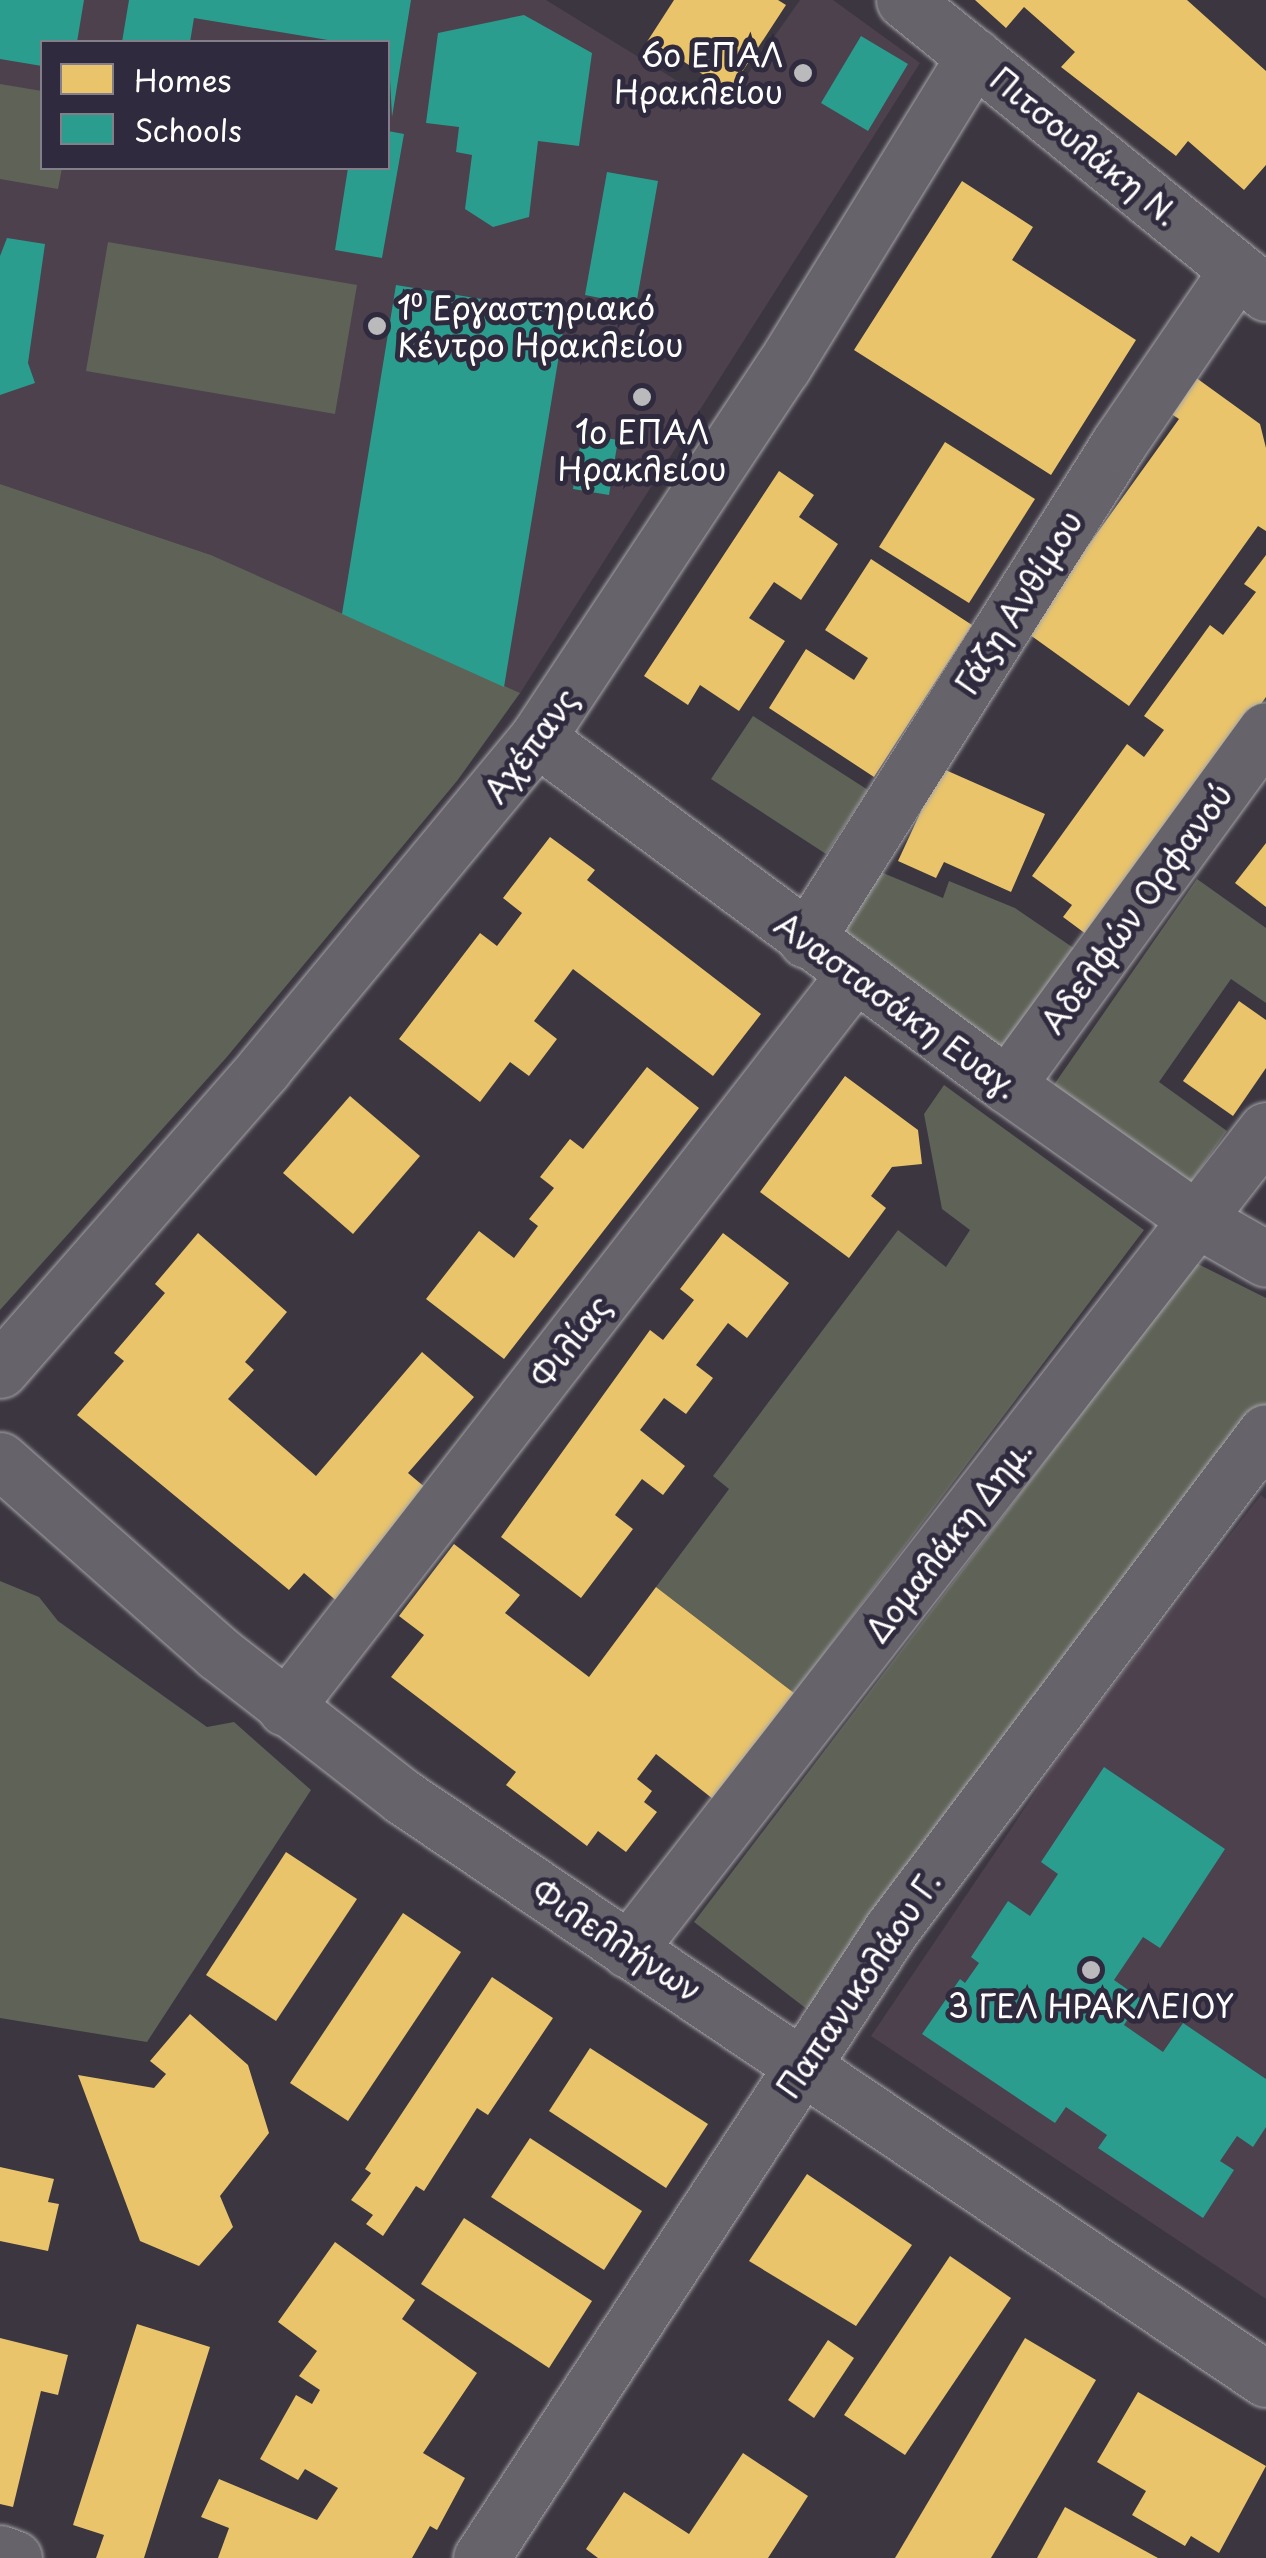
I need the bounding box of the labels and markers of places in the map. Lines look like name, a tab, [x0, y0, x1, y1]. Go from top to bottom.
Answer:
place label: 6ο ΕΠΑΛ Ηρακλείου	[614, 36, 783, 111]
marker: 6ο ΕΠΑΛ Ηρακλείου	[792, 62, 814, 84]
place label: 1⁰ Εργαστηριακό Κέντρο Ηρακλείου	[397, 289, 684, 364]
marker: 1⁰ Εργαστηριακό Κέντρο Ηρακλείου	[366, 315, 388, 337]
marker: 1ο ΕΠΑΛ Ηρακλείου	[631, 386, 653, 408]
place label: 1ο ΕΠΑΛ Ηρακλείου	[557, 413, 727, 488]
marker: 3 ΓΕΛ ΗΡΑΚΛΕΙΟΥ	[1080, 1959, 1102, 1981]
place label: 3 ΓΕΛ ΗΡΑΚΛΕΙΟΥ	[946, 1986, 1236, 2024]

